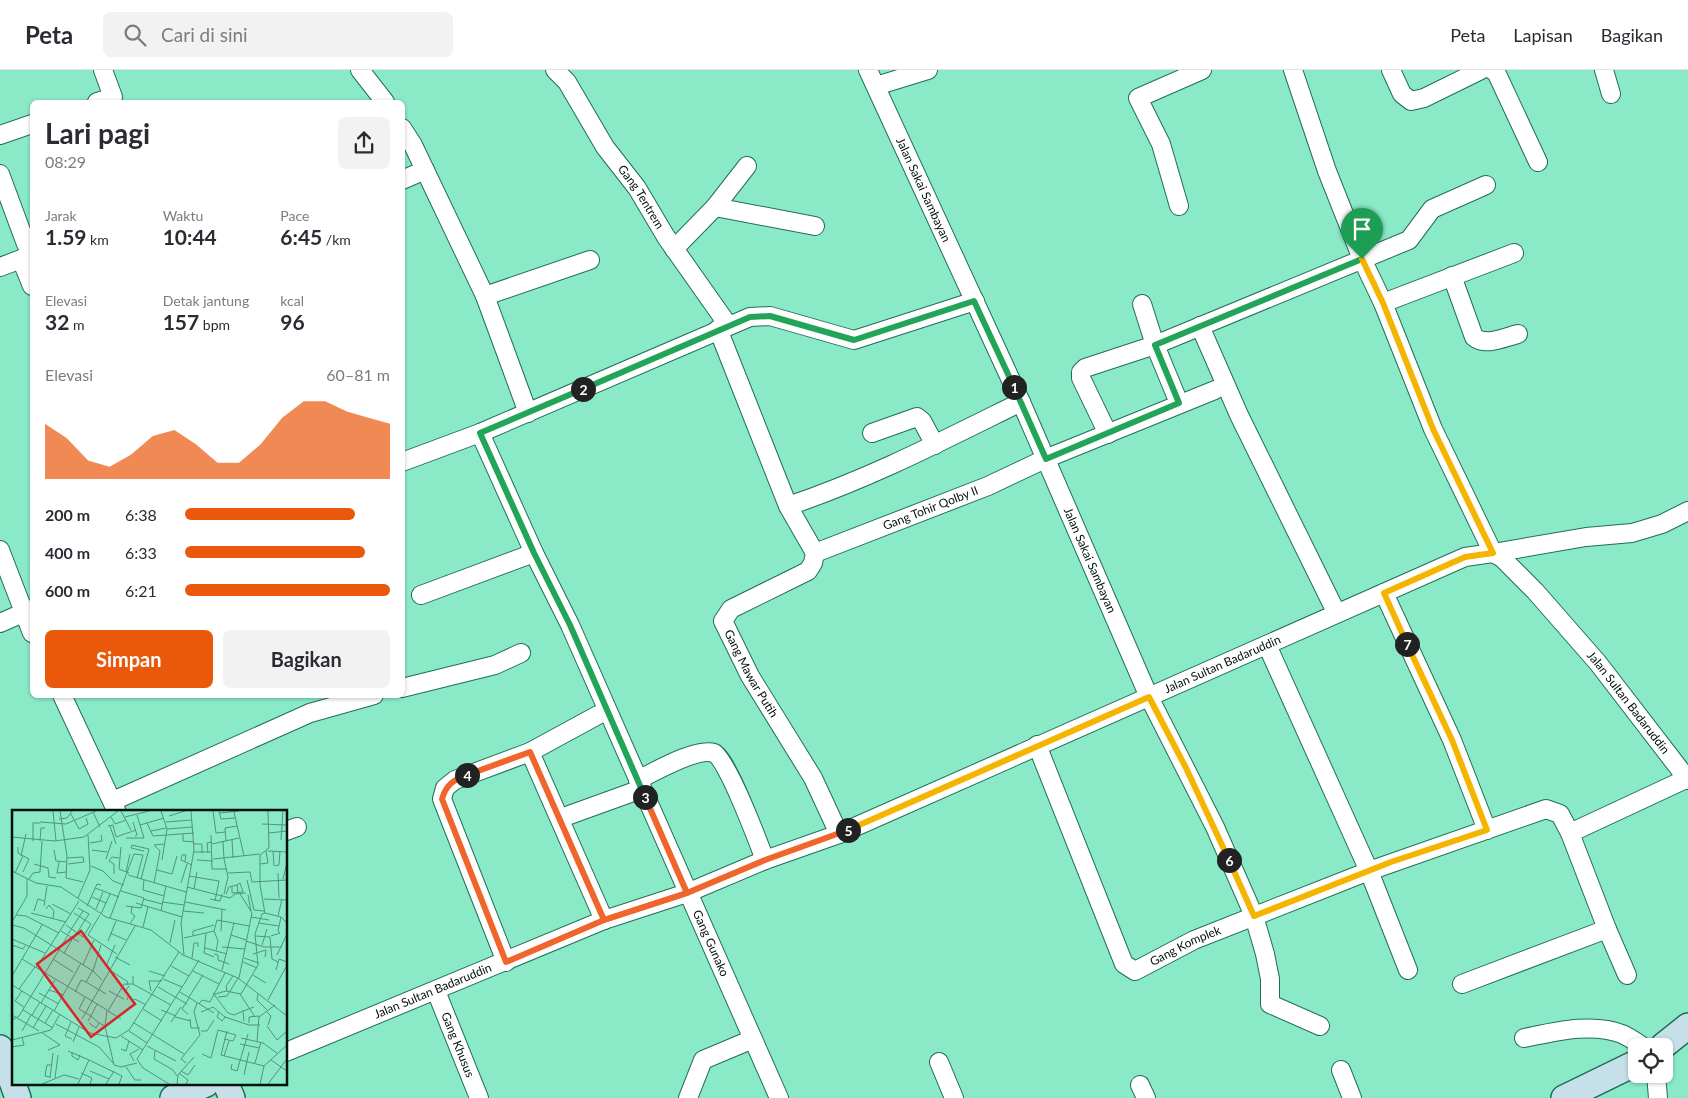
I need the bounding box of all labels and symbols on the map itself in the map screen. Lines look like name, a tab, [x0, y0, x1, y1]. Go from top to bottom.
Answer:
street label: Jalan Sakai Sambayan	[893, 135, 954, 244]
street label: Gang Tentrem	[615, 162, 668, 232]
pin	[1341, 208, 1383, 259]
pin: 1	[1002, 374, 1026, 400]
pin: 2	[570, 376, 596, 402]
street label: Gang Tohir Qolby II	[881, 483, 980, 533]
street label: Jalan Sakai Sambayan	[1061, 505, 1120, 615]
street label: Gang Mawar Putih	[721, 627, 782, 720]
street label: Jalan Sultan Badaruddin	[1162, 632, 1283, 696]
pin: 7	[1394, 632, 1420, 656]
street label: Jalan Sultan Badaruddin	[1584, 648, 1673, 757]
pin: 4	[454, 762, 480, 788]
pin: 3	[632, 784, 658, 810]
inset map	[12, 810, 288, 1086]
pin: 5	[836, 818, 860, 842]
pin: 6	[1216, 848, 1242, 872]
street label: Gang Gunako	[690, 907, 732, 979]
street label: Gang Komplek	[1147, 922, 1224, 969]
street label: Jalan Sultan Badaruddin	[372, 960, 494, 1022]
street label: Gang Khusus	[438, 1010, 478, 1080]

